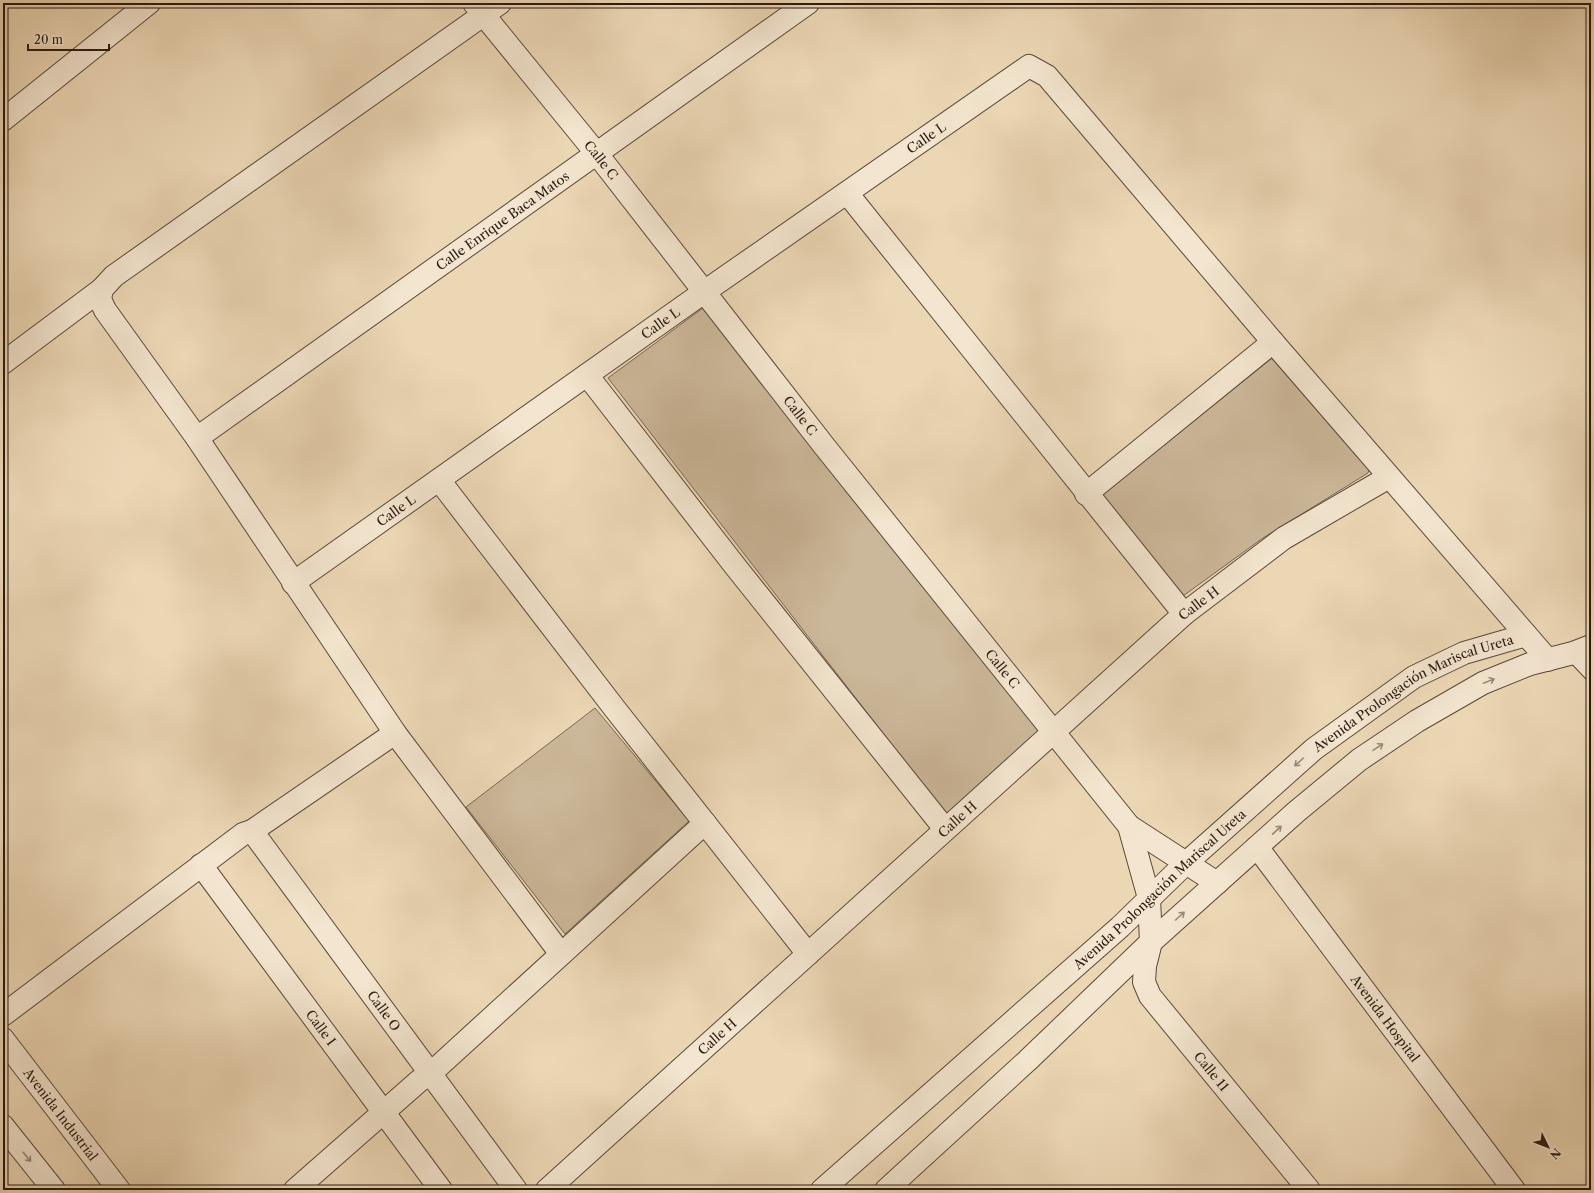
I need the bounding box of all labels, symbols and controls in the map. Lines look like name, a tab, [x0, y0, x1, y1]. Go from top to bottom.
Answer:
scale bar	[28, 26, 109, 52]
text: 20 m	[34, 32, 63, 47]
street label: Calle L	[903, 118, 949, 157]
street label: Calle C	[581, 137, 622, 183]
street label: Calle Enrique Baca Matos	[433, 167, 572, 273]
street label: Calle L	[638, 303, 683, 342]
street label: Calle C	[780, 393, 821, 438]
street label: Calle L	[373, 491, 419, 529]
street label: Calle H	[1175, 583, 1222, 623]
street label: Avenida Prolongación Mariscal Ureta	[1309, 631, 1515, 756]
street label: Calle C	[982, 646, 1023, 691]
one-way arrow	[1483, 676, 1495, 684]
one-way arrow	[1372, 743, 1383, 752]
one-way arrow	[1294, 757, 1305, 766]
street label: Calle H	[935, 798, 980, 841]
street label: Avenida Prolongación Mariscal Ureta	[1069, 806, 1249, 973]
one-way arrow	[1272, 825, 1282, 835]
one-way arrow	[1175, 912, 1185, 921]
street label: Avenida Hospital	[1347, 971, 1423, 1065]
street label: Calle O	[364, 987, 404, 1034]
street label: Calle I	[303, 1007, 339, 1049]
street label: Calle H	[694, 1015, 739, 1058]
street label: Calle 11	[1191, 1048, 1233, 1095]
street label: Avenida Industrial	[20, 1064, 102, 1164]
north arrow	[1528, 1127, 1568, 1167]
text: N	[1547, 1146, 1564, 1162]
one-way arrow	[23, 1151, 32, 1162]

